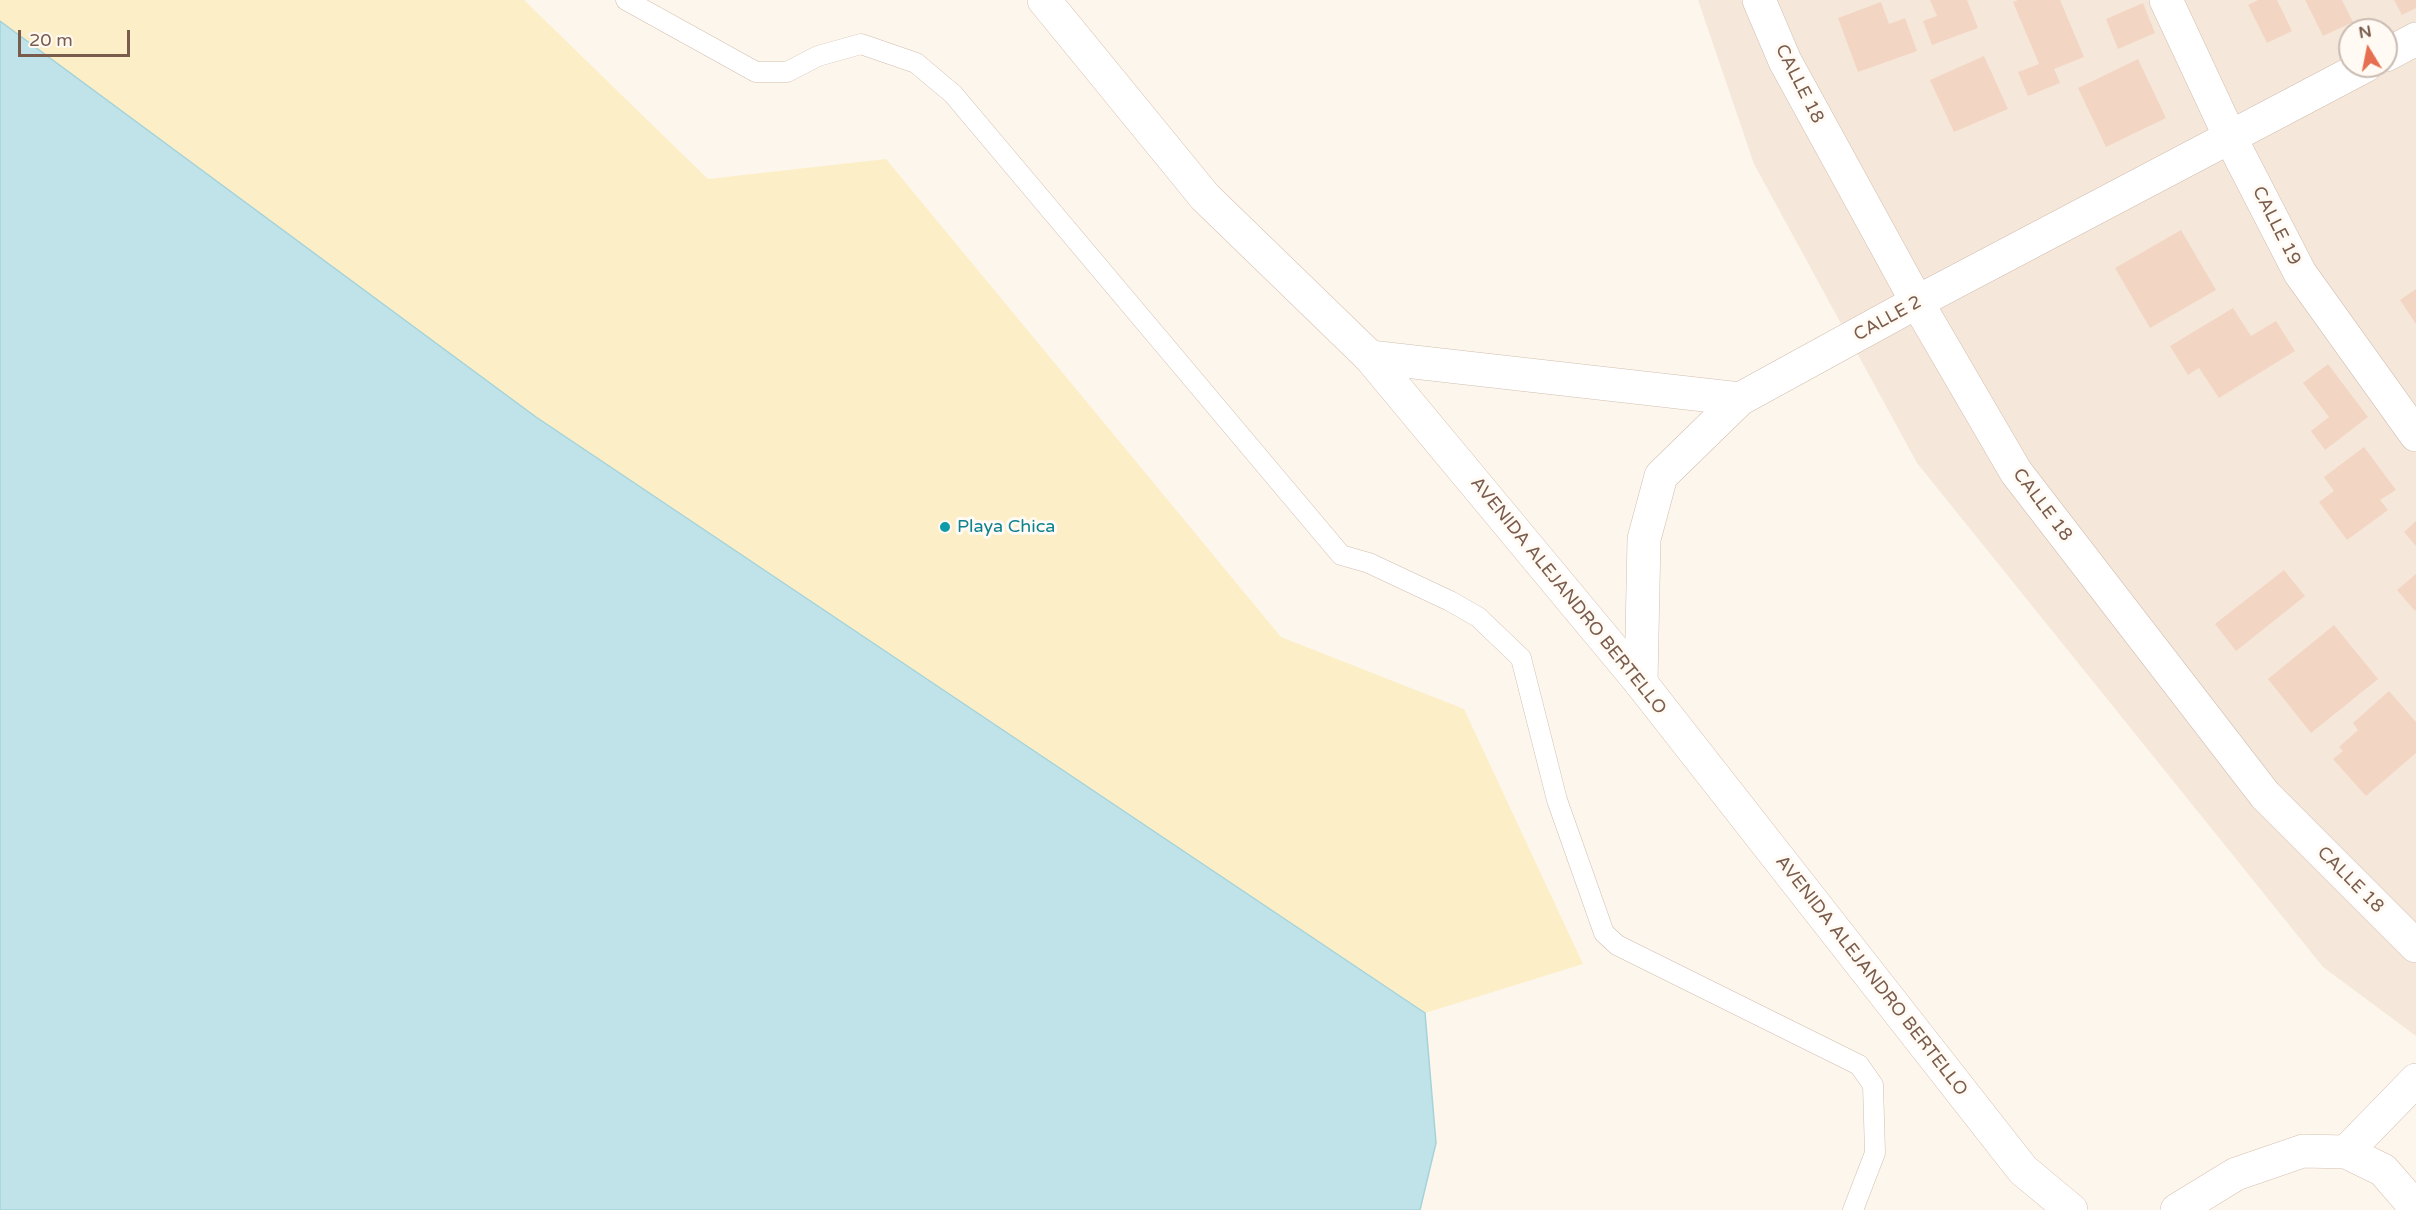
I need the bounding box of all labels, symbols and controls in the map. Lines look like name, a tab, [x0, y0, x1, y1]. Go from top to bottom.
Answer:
scale bar	[21, 18, 134, 56]
north arrow	[2338, 18, 2398, 78]
text: N	[2357, 21, 2373, 43]
text: 20 m	[29, 29, 73, 51]
street label: CALLE 18	[1770, 41, 1828, 127]
street label: CALLE 19	[2247, 183, 2305, 269]
street label: CALLE 2	[1850, 292, 1926, 346]
street label: CALLE 18	[2008, 464, 2076, 546]
street label: AVENIDA ALEJANDRO BERTELLO	[1465, 473, 1671, 719]
place label: Playa Chica	[957, 516, 1055, 538]
marker: Playa Chica	[938, 520, 952, 534]
street label: CALLE 18	[2312, 842, 2388, 918]
street label: AVENIDA ALEJANDRO BERTELLO	[1770, 851, 1972, 1101]

